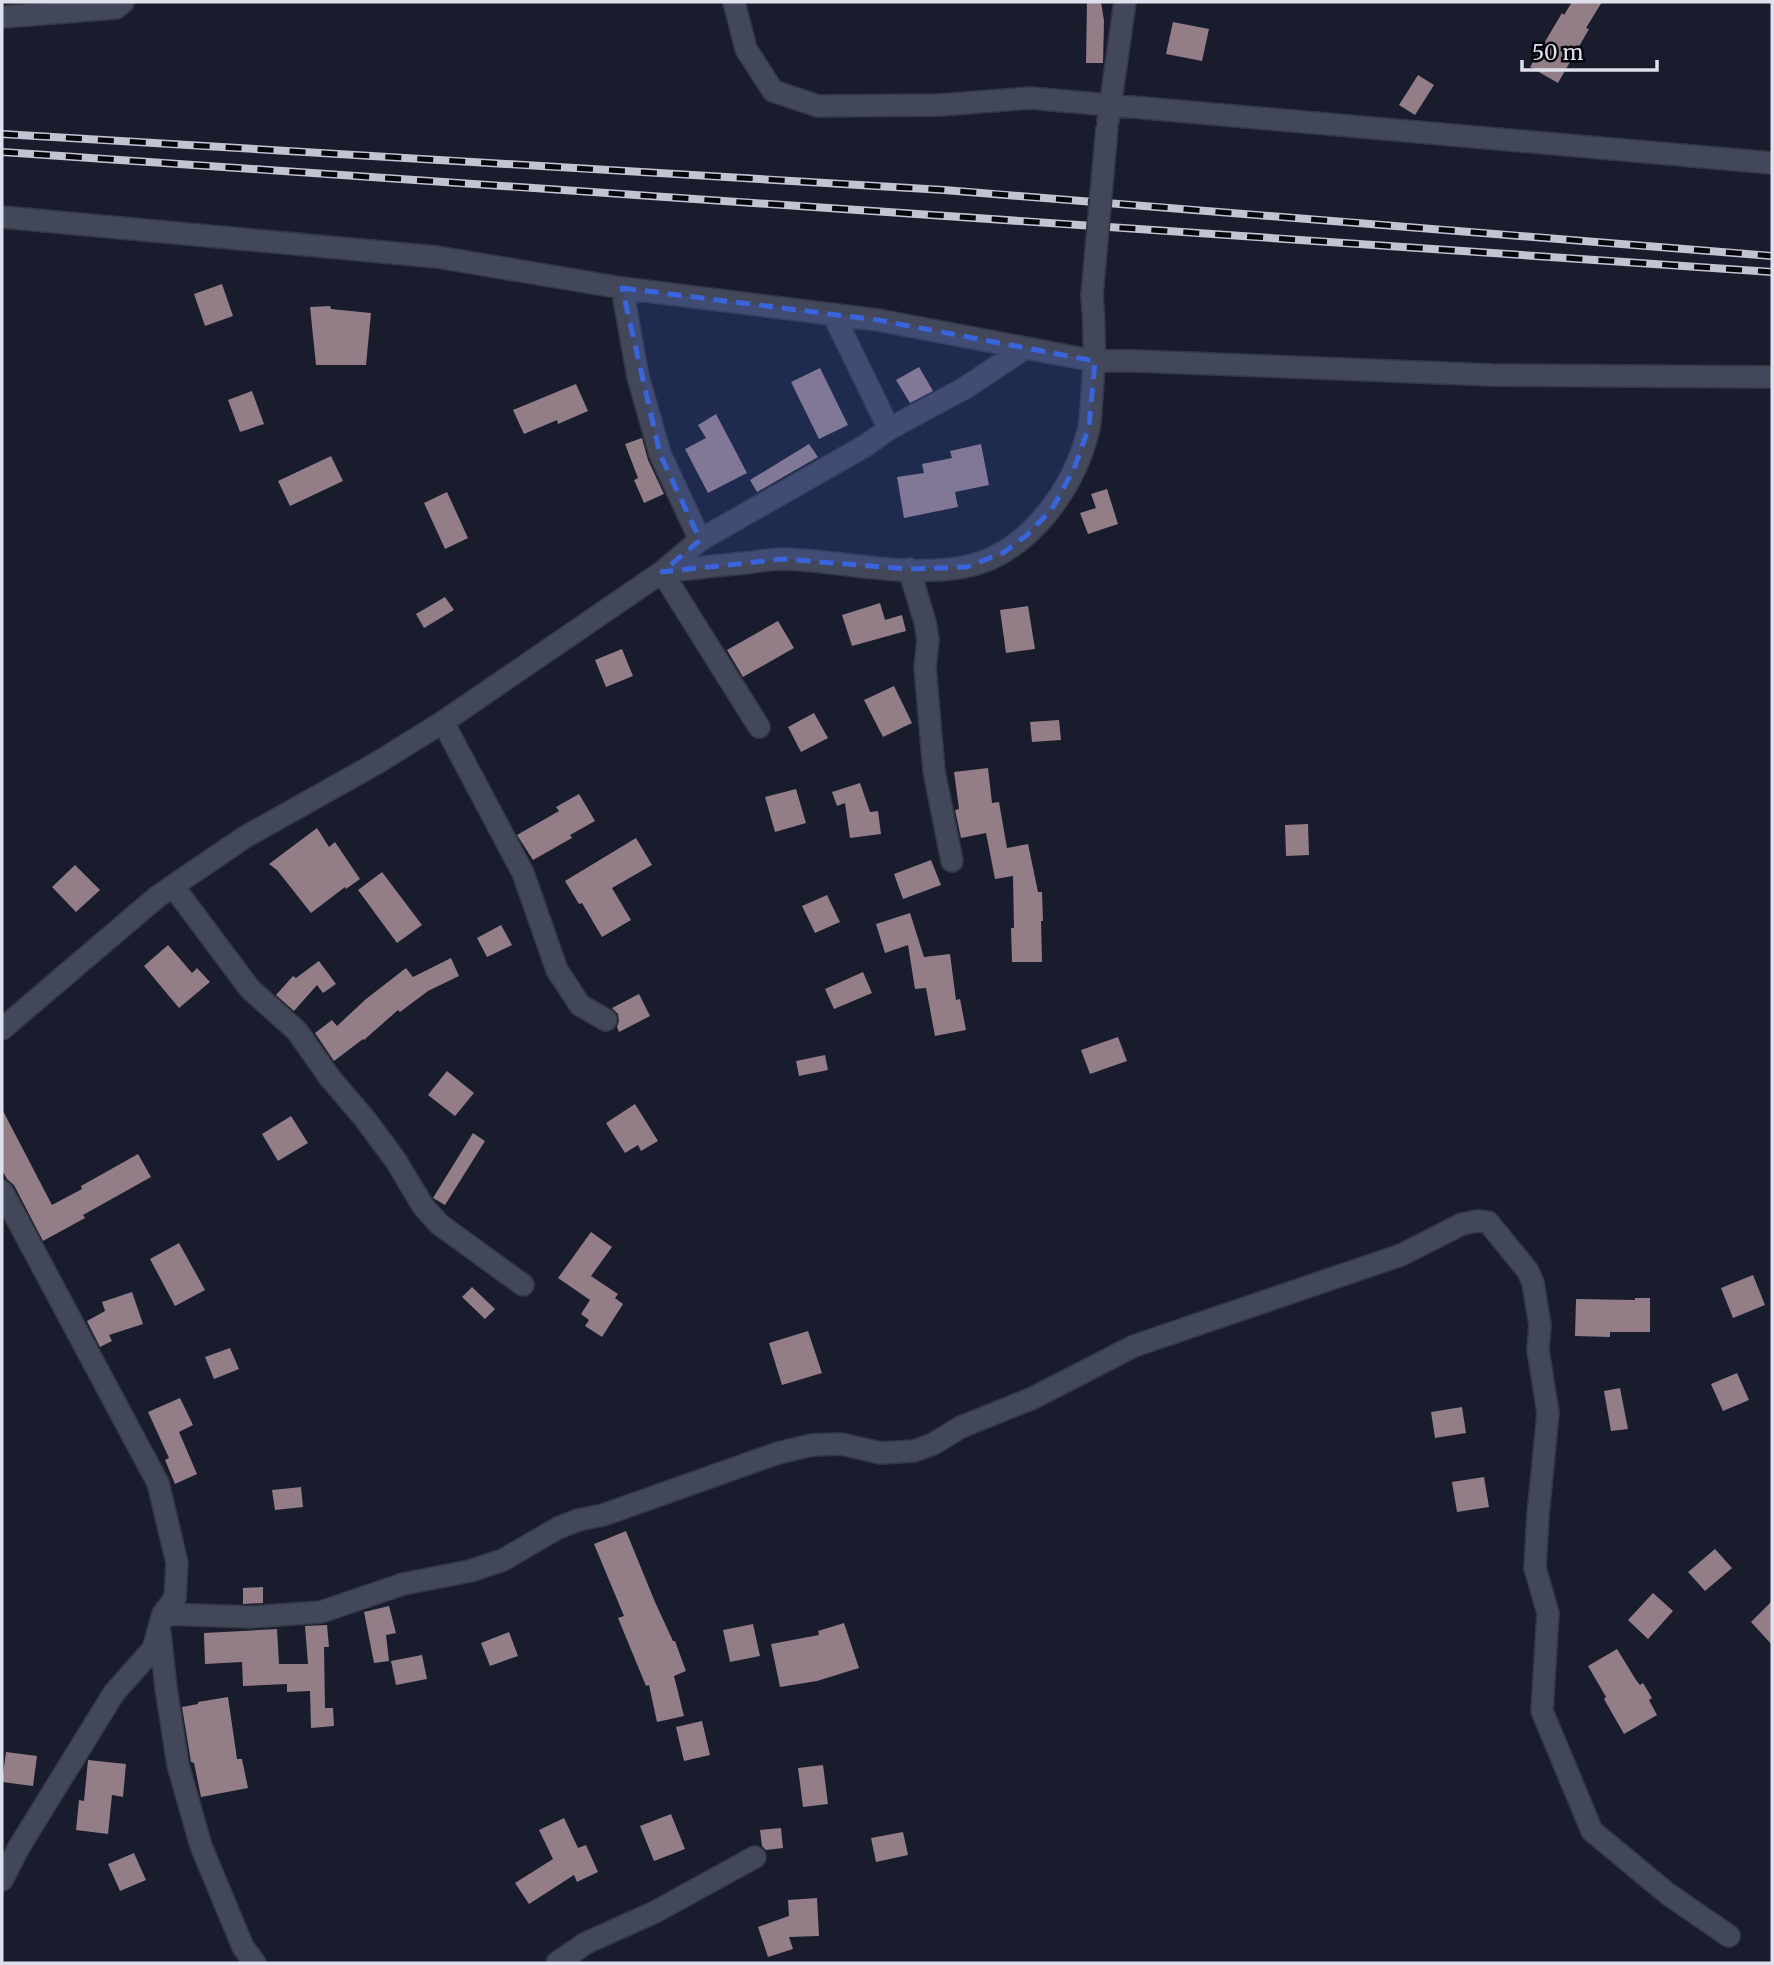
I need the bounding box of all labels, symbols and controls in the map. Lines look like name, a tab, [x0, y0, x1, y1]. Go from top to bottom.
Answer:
scale bar	[1522, 28, 1657, 72]
text: 50 m	[1532, 39, 1583, 66]

